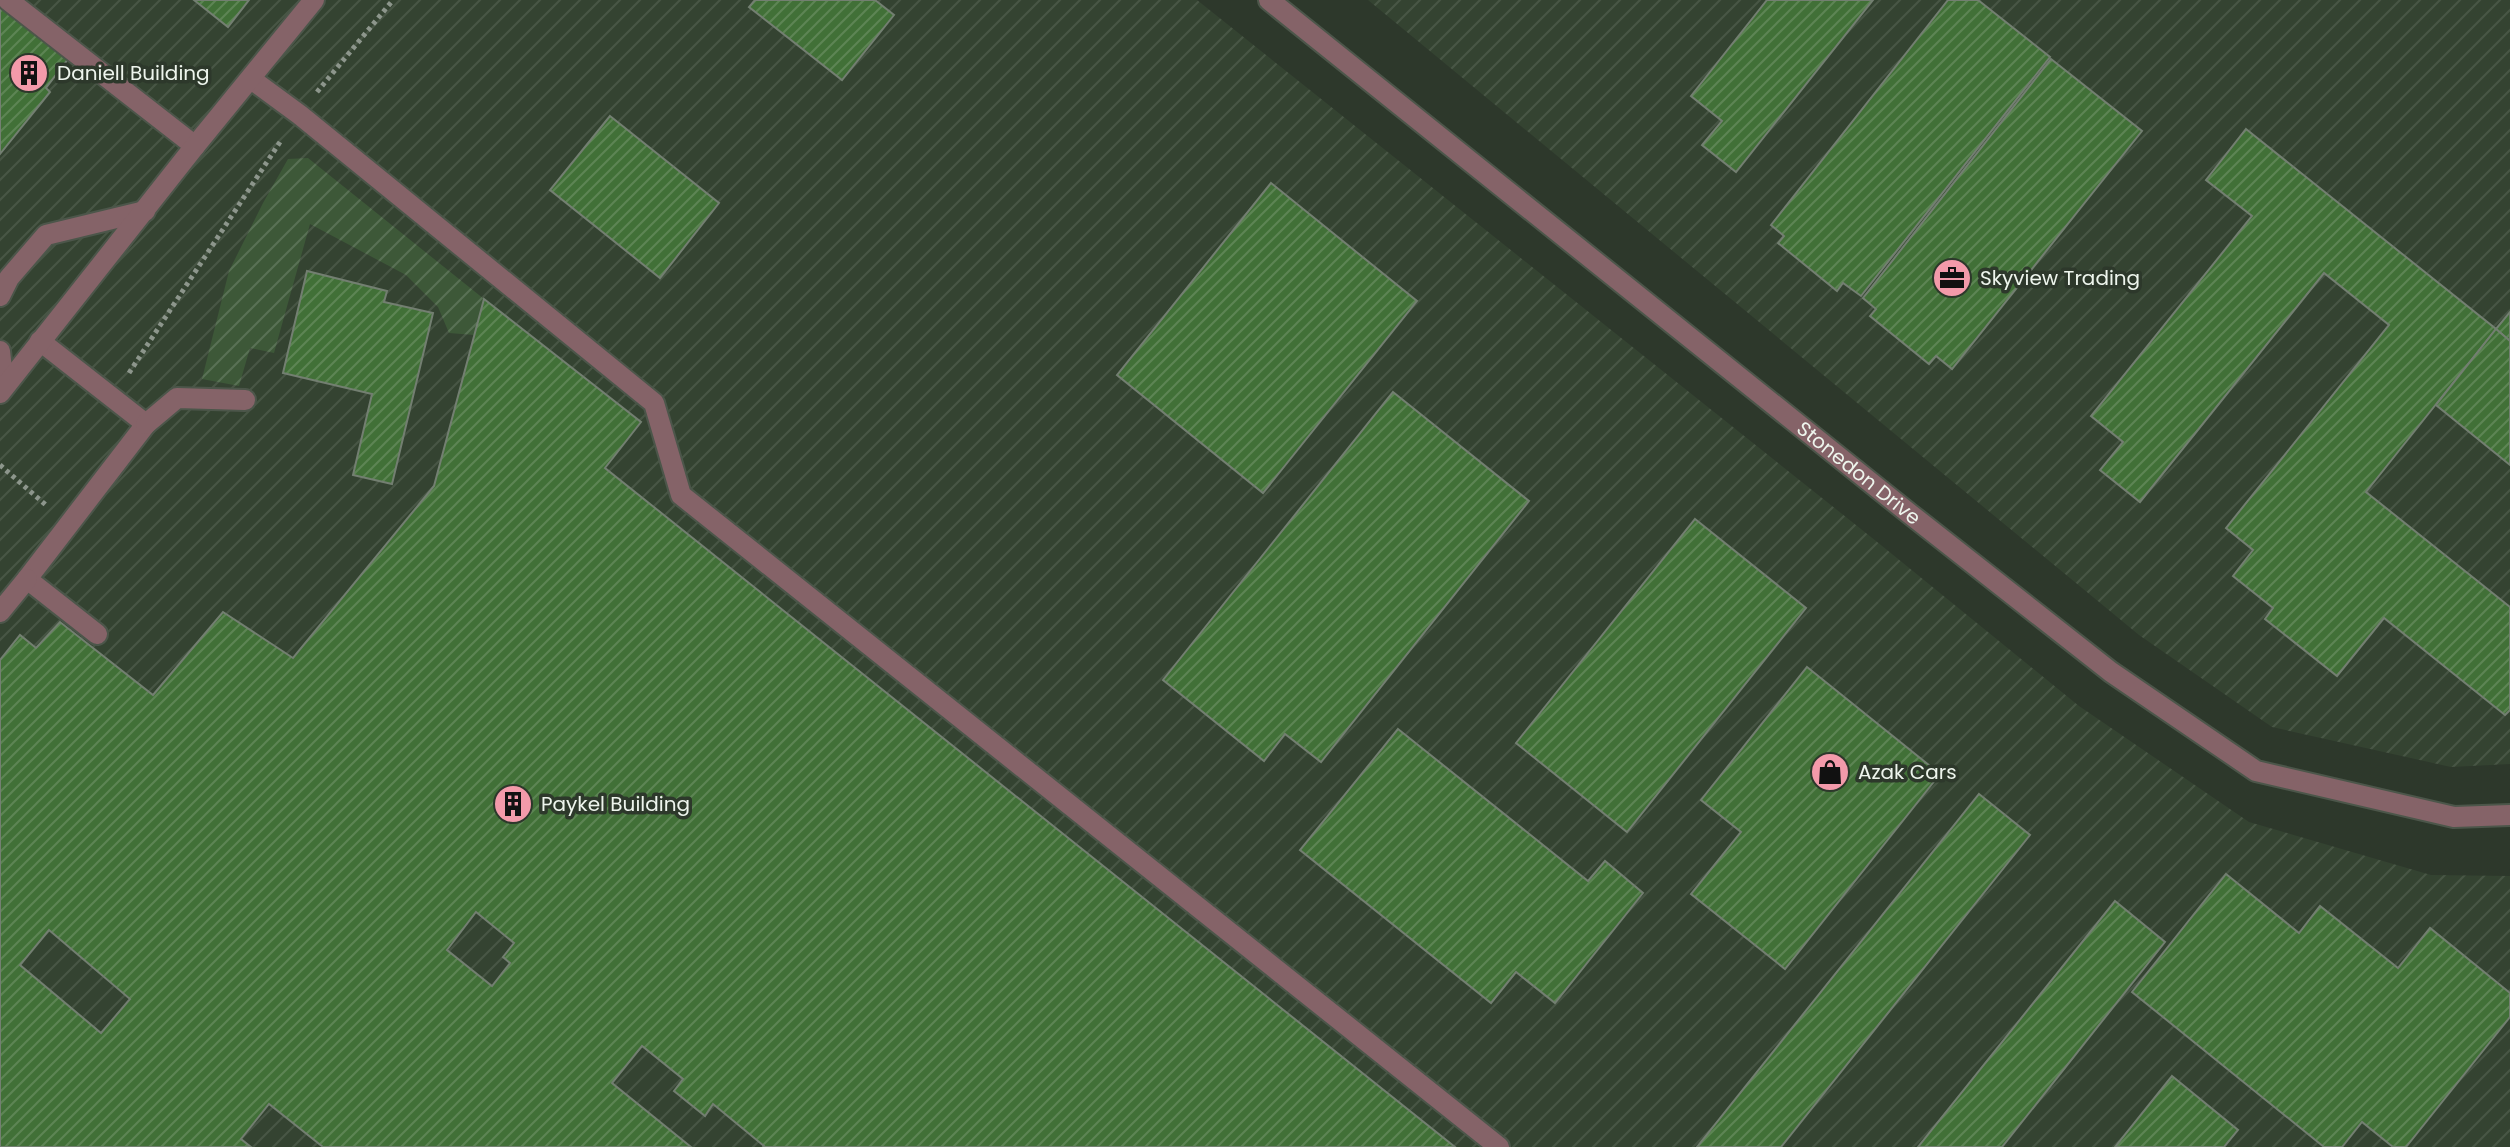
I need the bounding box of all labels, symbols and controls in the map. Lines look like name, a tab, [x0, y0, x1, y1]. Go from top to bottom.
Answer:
building icon: Daniell Building	[8, 52, 50, 94]
place label: Daniell Building	[57, 59, 210, 87]
office icon: Skyview Trading	[1931, 257, 1973, 299]
place label: Skyview Trading	[1980, 264, 2140, 292]
street label: Stonedon Drive	[1791, 415, 1927, 531]
shop icon: Azak Cars	[1809, 751, 1851, 793]
place label: Azak Cars	[1858, 758, 1957, 786]
building icon: Paykel Building	[492, 783, 534, 825]
place label: Paykel Building	[541, 790, 690, 818]

